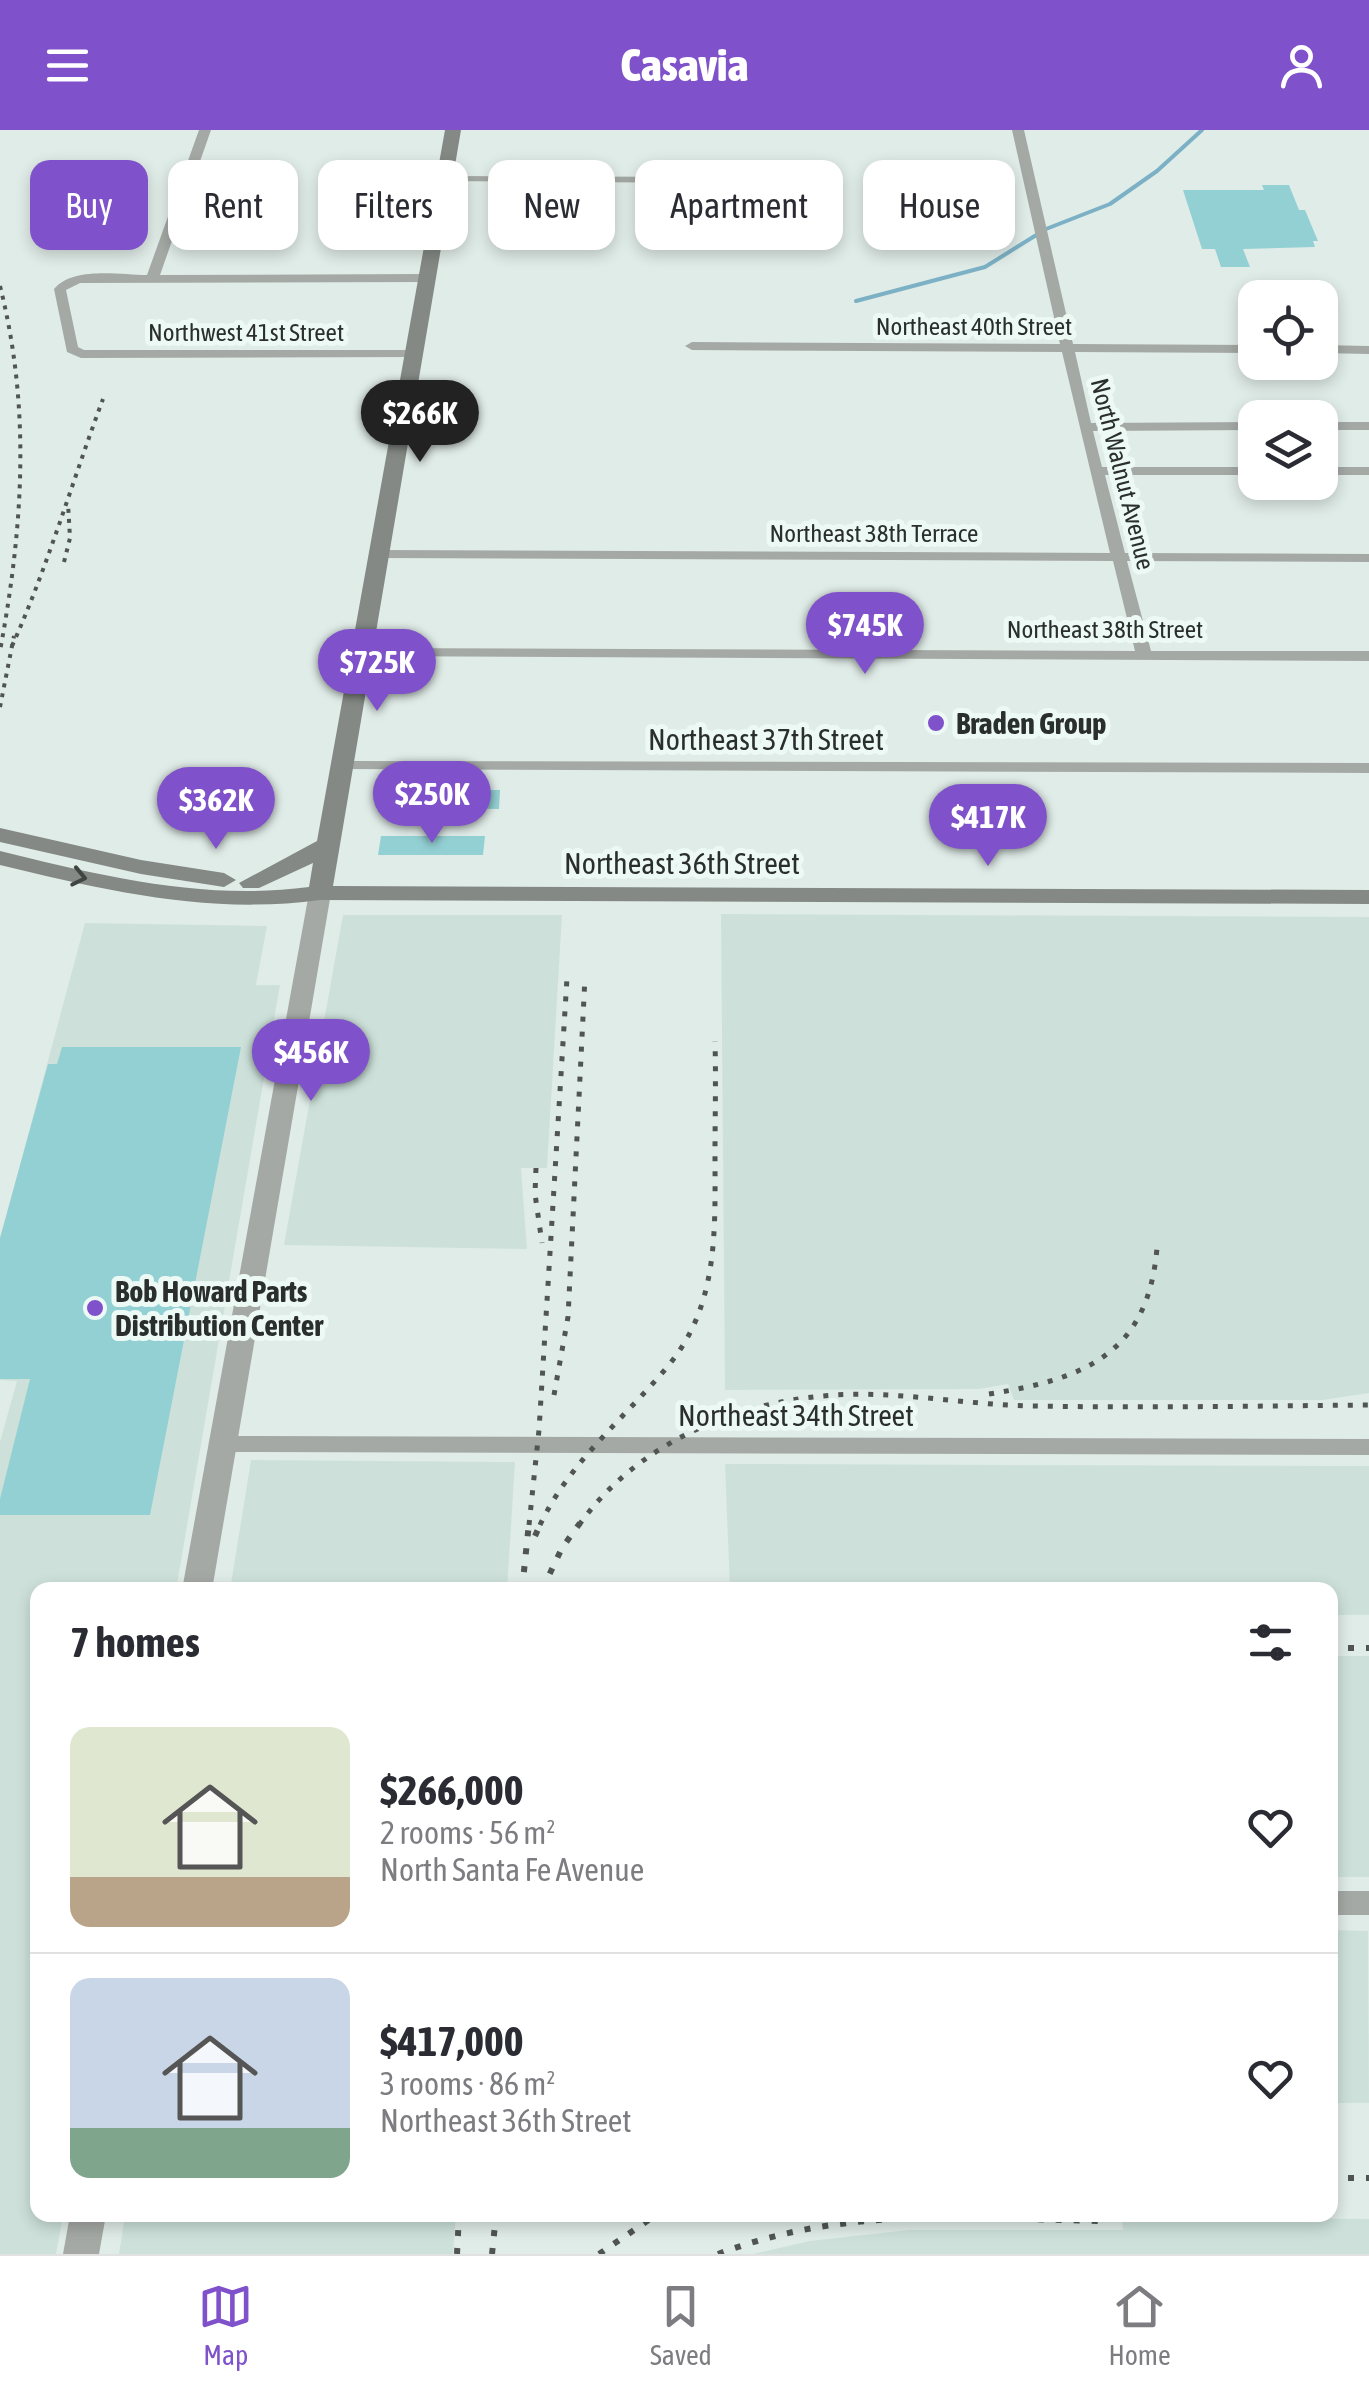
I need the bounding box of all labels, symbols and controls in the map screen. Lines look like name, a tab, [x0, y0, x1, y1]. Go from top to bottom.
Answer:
icon: menu	[40, 38, 95, 93]
icon: person	[1274, 38, 1329, 93]
text: Casavia	[621, 39, 748, 91]
chip: Buy	[30, 160, 148, 250]
chip: Rent	[168, 160, 298, 250]
chip: Filters	[318, 160, 468, 250]
chip: New	[488, 160, 615, 250]
chip: Apartment	[635, 160, 843, 250]
chip: House	[863, 160, 1015, 250]
map controls	[1238, 280, 1338, 500]
button: locate	[1238, 280, 1338, 380]
street label: Northeast 40th Street	[876, 312, 1072, 340]
street label: Northwest 41st Street	[148, 318, 344, 346]
street label: North Walnut Avenue	[1086, 376, 1160, 572]
pin: $266K	[350, 380, 490, 465]
text: $266K	[383, 394, 457, 431]
button: layers	[1238, 400, 1338, 500]
street label: Northeast 38th Terrace	[770, 519, 978, 547]
pin: $745K	[795, 592, 935, 677]
text: $745K	[828, 606, 902, 643]
street label: Northeast 38th Street	[1007, 615, 1203, 643]
pin: $725K	[307, 629, 447, 714]
text: $725K	[340, 643, 414, 680]
place label: Braden Group	[956, 706, 1106, 740]
marker: Braden Group	[925, 712, 947, 734]
street label: Northeast 37th Street	[648, 722, 884, 756]
pin: $250K	[362, 761, 502, 846]
pin: $362K	[146, 767, 286, 852]
text: $250K	[395, 775, 469, 812]
text: $362K	[179, 781, 253, 818]
pin: $417K	[918, 784, 1058, 869]
text: $417K	[951, 798, 1025, 835]
street label: Northeast 36th Street	[564, 846, 800, 880]
one-way arrow	[70, 865, 87, 886]
pin: $456K	[241, 1019, 381, 1104]
text: $456K	[274, 1033, 348, 1070]
place label: Bob Howard Parts Distribution Center	[115, 1274, 324, 1342]
marker: Bob Howard Parts Distribution Center	[84, 1297, 106, 1319]
street label: Northeast 34th Street	[678, 1398, 914, 1432]
icon: filters	[1243, 1615, 1298, 1670]
text: 7 homes	[70, 1618, 200, 1666]
text: $266,000	[380, 1766, 524, 1814]
icon: home	[150, 1767, 270, 1887]
icon: heart	[1243, 1800, 1298, 1855]
text: 2 rooms · 56 m²	[380, 1814, 555, 1851]
text: North Santa Fe Avenue	[380, 1851, 644, 1888]
text: $417,000	[380, 2017, 524, 2065]
icon: home	[150, 2018, 270, 2138]
icon: heart	[1243, 2051, 1298, 2106]
text: 3 rooms · 86 m²	[380, 2065, 555, 2102]
text: Northeast 36th Street	[380, 2102, 632, 2139]
tab: Map	[198, 2279, 253, 2371]
tab: Saved	[650, 2279, 712, 2371]
tab: Home	[1108, 2279, 1171, 2371]

